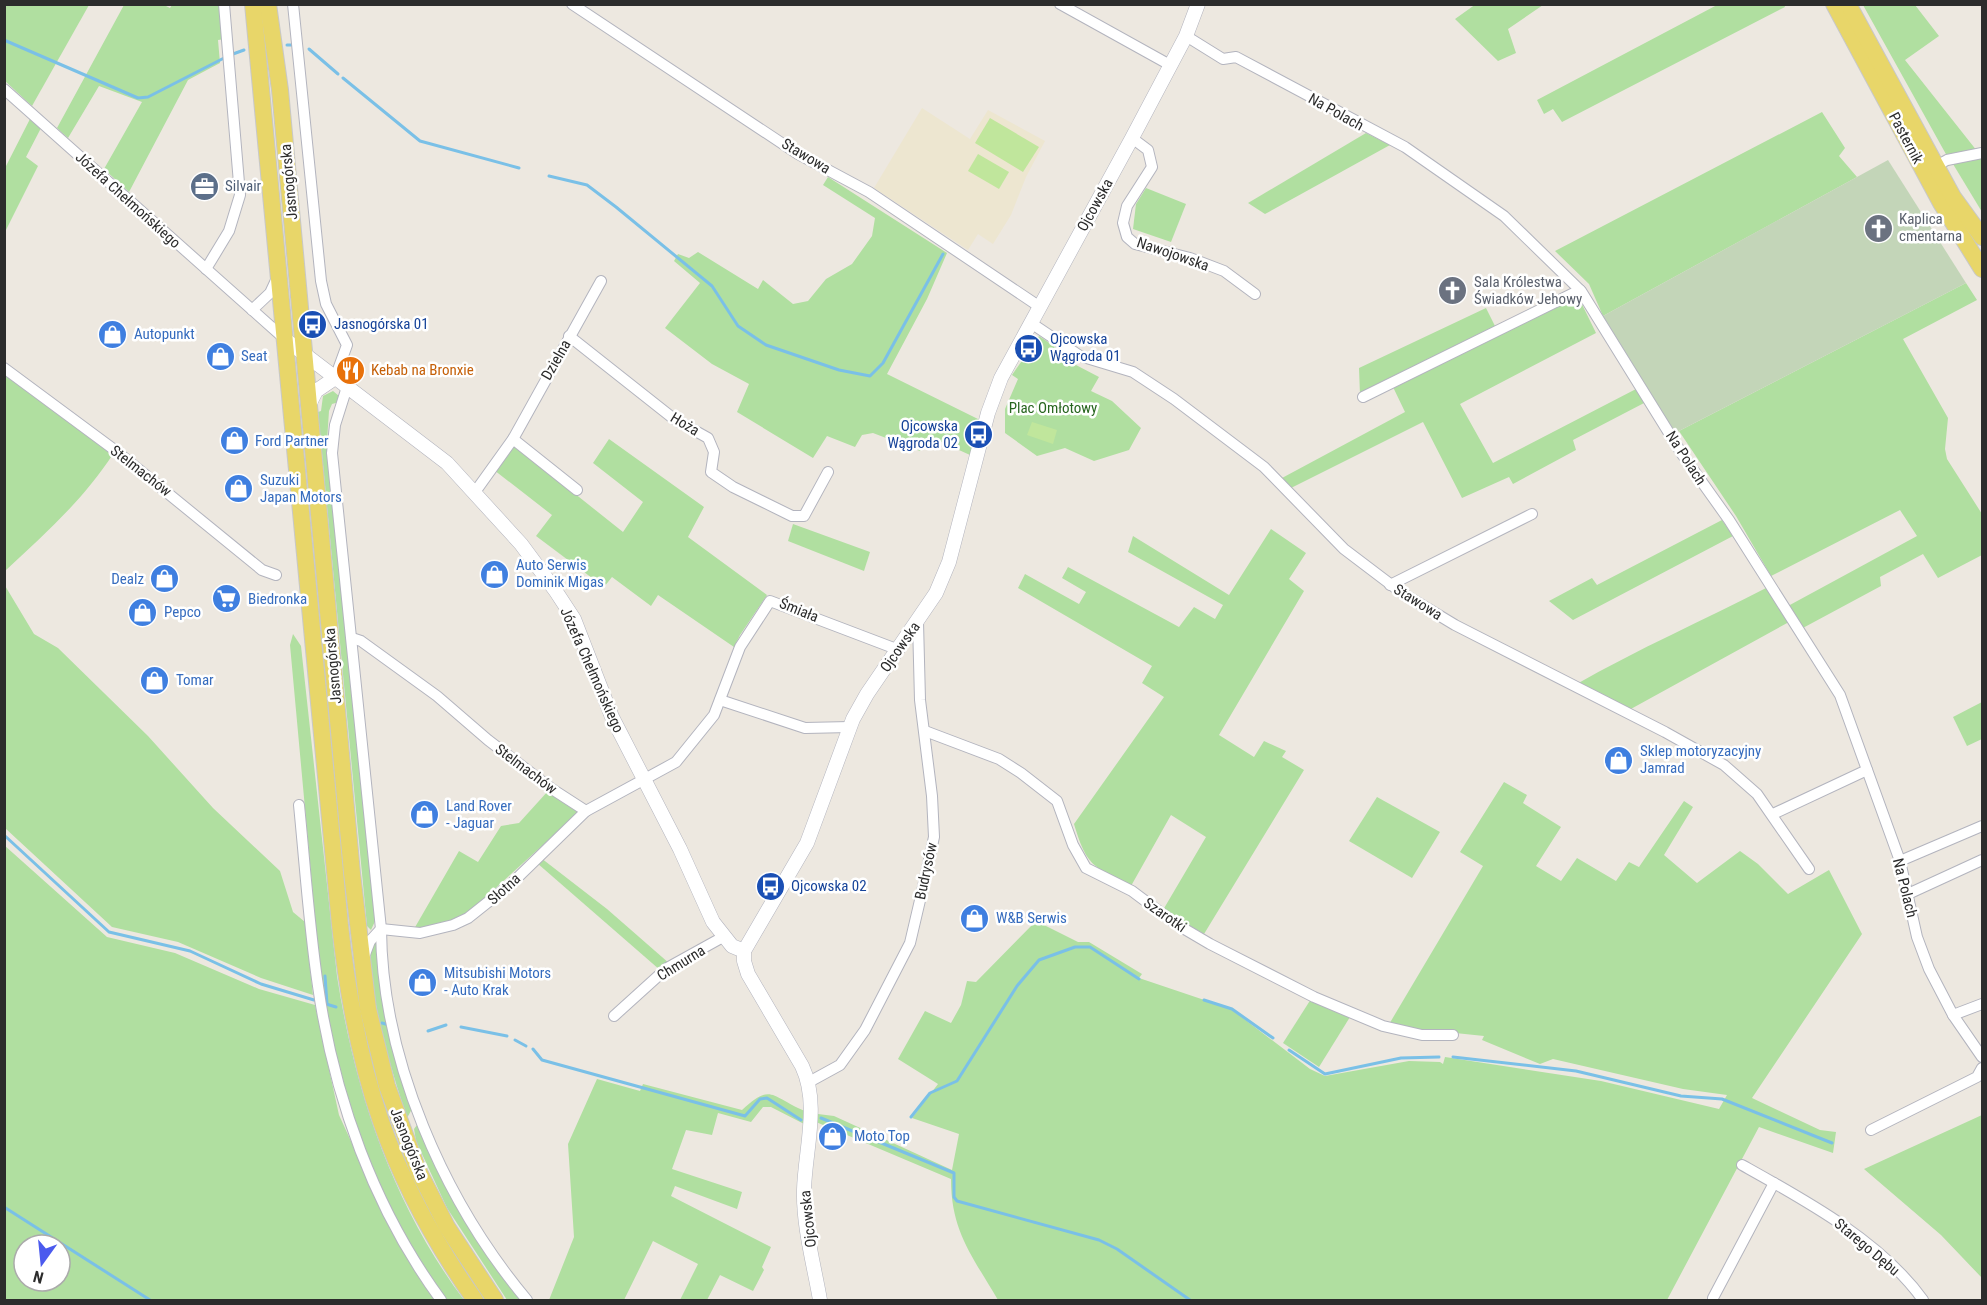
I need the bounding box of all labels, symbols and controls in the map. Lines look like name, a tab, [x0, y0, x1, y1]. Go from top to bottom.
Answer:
street label: Na Polach	[1305, 89, 1367, 135]
street label: Pasternik	[1885, 109, 1927, 167]
street label: Stawowa	[778, 134, 834, 178]
street label: Jasnogórska	[277, 143, 301, 221]
street label: Józefa Chełmońskiego	[72, 148, 184, 252]
office icon: Silvair	[188, 170, 220, 202]
street label: Ojcowska	[1073, 176, 1117, 234]
place label: Silvair	[225, 177, 262, 195]
place label: Kaplica cmentarna	[1899, 210, 1962, 245]
church icon: Kaplica cmentarna	[1862, 212, 1894, 244]
street label: Nawojowska	[1135, 233, 1211, 275]
place label: Sala Królestwa Świadków Jehowy	[1474, 273, 1582, 308]
church icon: Sala Królestwa Świadków Jehowy	[1437, 275, 1469, 307]
bus stop icon: Jasnogórska 01	[297, 308, 329, 340]
place label: Jasnogórska 01	[334, 315, 429, 333]
shop icon: Autopunkt	[97, 318, 129, 350]
place label: Autopunkt	[134, 325, 195, 343]
place label: Ojcowska Wągroda 01	[1050, 330, 1121, 365]
bus stop icon: Ojcowska Wągroda 01	[1013, 332, 1045, 364]
street label: Dzielna	[537, 337, 575, 383]
shop icon: Seat	[204, 340, 236, 372]
place label: Seat	[241, 347, 267, 365]
restaurant icon: Kebab na Bronxie	[334, 354, 366, 386]
place label: Kebab na Bronxie	[371, 361, 474, 379]
park label: Plac Omłotowy	[1009, 399, 1097, 417]
street label: Hoża	[667, 408, 703, 440]
place label: Ojcowska Wągroda 02	[887, 417, 958, 452]
bus stop icon: Ojcowska Wągroda 02	[963, 419, 995, 451]
shop icon: Ford Partner	[218, 425, 250, 457]
street label: Na Polach	[1662, 428, 1710, 488]
place label: Ford Partner	[255, 432, 329, 450]
street label: Stelmachów	[107, 442, 175, 501]
place label: Suzuki Japan Motors	[260, 471, 342, 506]
shop icon: Suzuki Japan Motors	[223, 473, 255, 505]
place label: Auto Serwis Dominik Migas	[516, 556, 604, 591]
shop icon: Auto Serwis Dominik Migas	[479, 558, 511, 590]
shop icon: Dealz	[149, 563, 181, 595]
place label: Dealz	[111, 570, 144, 588]
street label: Stawowa	[1390, 580, 1446, 624]
supermarket icon: Biedronka	[211, 583, 243, 615]
place label: Biedronka	[248, 590, 307, 608]
street label: Śmiała	[777, 594, 821, 626]
shop icon: Pepco	[127, 596, 159, 628]
place label: Pepco	[164, 603, 201, 621]
street label: Józefa Chełmońskiego	[556, 605, 628, 735]
street label: Ojcowska	[876, 618, 924, 676]
street label: Jasnogórska	[321, 627, 345, 705]
shop icon: Tomar	[139, 664, 171, 696]
place label: Tomar	[176, 671, 214, 689]
street label: Stelmachów	[492, 740, 561, 798]
place label: Sklep motoryzacyjny Jamrad	[1640, 742, 1761, 777]
shop icon: Sklep motoryzacyjny Jamrad	[1603, 744, 1635, 776]
place label: Land Rover - Jaguar	[446, 797, 512, 832]
shop icon: Land Rover - Jaguar	[409, 799, 441, 831]
street label: Budrysów	[911, 841, 941, 901]
street label: Na Polach	[1889, 856, 1921, 920]
street label: Słotna	[484, 870, 524, 908]
bus stop icon: Ojcowska 02	[754, 870, 786, 902]
place label: Ojcowska 02	[791, 877, 867, 895]
street label: Szarotki	[1140, 894, 1190, 936]
shop icon: W&B Serwis	[959, 902, 991, 934]
place label: W&B Serwis	[996, 909, 1067, 927]
street label: Chmurna	[654, 941, 708, 985]
place label: Mitsubishi Motors - Auto Krak	[444, 964, 551, 999]
shop icon: Mitsubishi Motors - Auto Krak	[407, 966, 439, 998]
street label: Jasnogórska	[386, 1105, 432, 1183]
shop icon: Moto Top	[817, 1120, 849, 1152]
place label: Moto Top	[854, 1127, 910, 1145]
street label: Ojcowska	[796, 1190, 820, 1248]
street label: Starego Dębu	[1831, 1215, 1903, 1279]
north arrow	[12, 1233, 72, 1293]
text: N	[31, 1267, 45, 1287]

